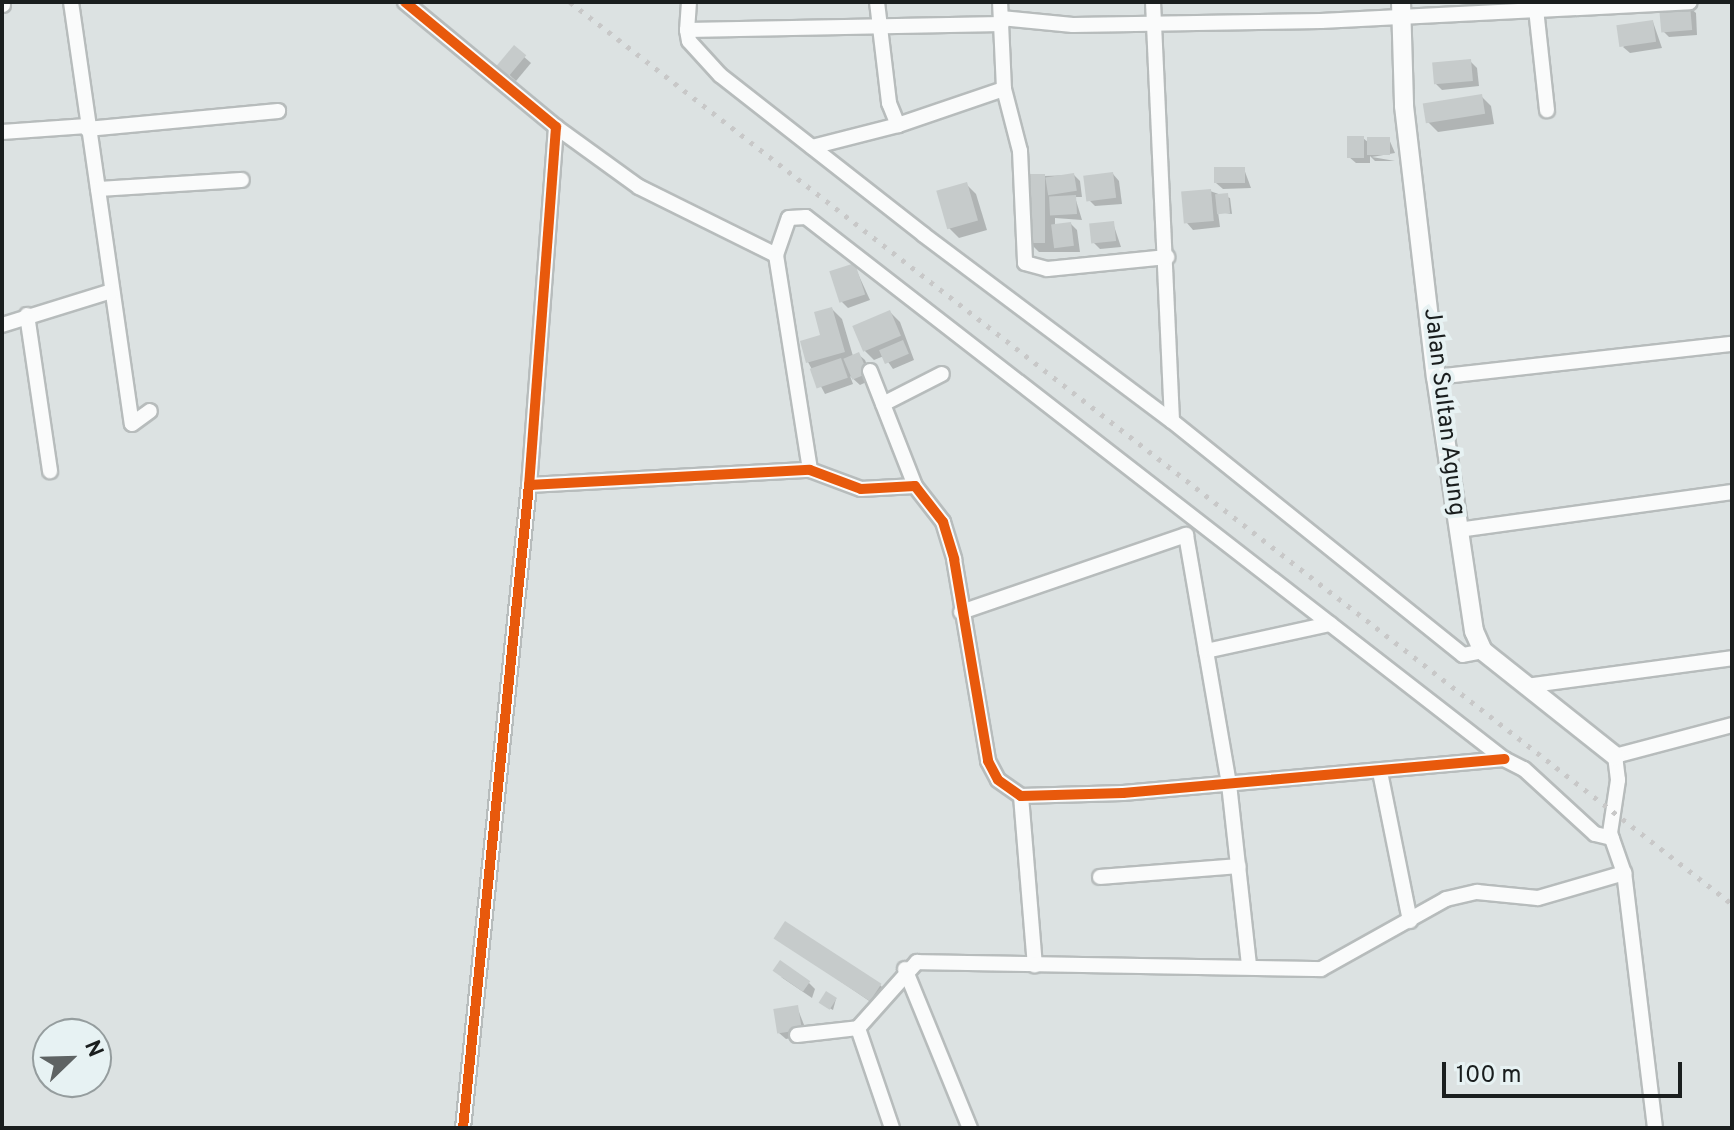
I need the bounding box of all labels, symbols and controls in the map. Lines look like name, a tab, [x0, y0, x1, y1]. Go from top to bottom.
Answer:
street label: Jalan Sultan Agung	[1416, 306, 1470, 518]
north arrow	[32, 1018, 112, 1098]
text: N	[77, 1037, 108, 1062]
scale bar	[1446, 1046, 1686, 1096]
text: 100 m	[1456, 1061, 1522, 1091]

